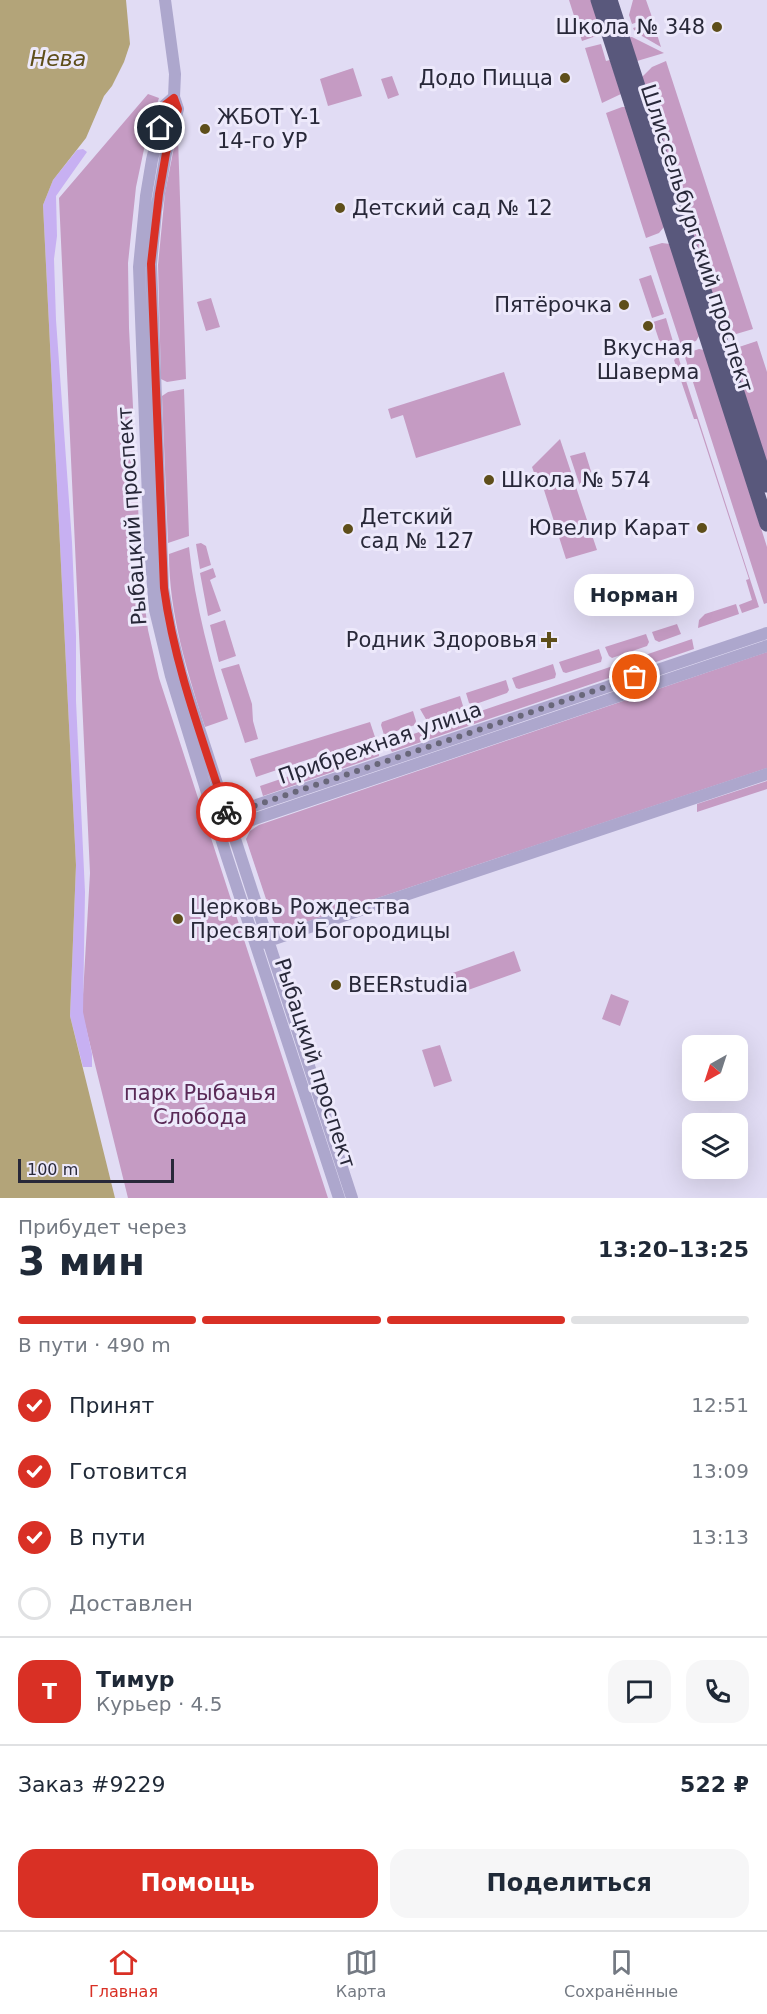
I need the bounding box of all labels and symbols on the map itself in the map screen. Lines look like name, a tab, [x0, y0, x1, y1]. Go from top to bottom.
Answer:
place label: Школа № 348	[555, 15, 705, 39]
marker: Школа № 348	[710, 20, 724, 34]
water label: Нева	[30, 46, 86, 71]
place label: Додо Пицца	[419, 66, 553, 90]
marker: Додо Пицца	[558, 71, 572, 85]
street label: Шлиссельбургский проспект	[636, 81, 758, 395]
pin	[134, 102, 185, 153]
place label: ЖБОТ Y-1 14-го УР	[217, 105, 321, 153]
marker: ЖБОТ Y-1 14-го УР	[198, 122, 212, 136]
place label: Детский сад № 12	[352, 196, 553, 220]
marker: Детский сад № 12	[333, 201, 347, 215]
place label: Пятёрочка	[494, 293, 612, 317]
marker: Пятёрочка	[617, 298, 631, 312]
marker: Вкусная Шаверма	[641, 319, 655, 333]
place label: Вкусная Шаверма	[597, 336, 699, 384]
street label: Рыбацкий проспект	[112, 406, 152, 626]
place label: Школа № 574	[501, 468, 651, 492]
marker: Школа № 574	[482, 473, 496, 487]
place label: Детский сад № 127	[360, 505, 474, 553]
place label: Ювелир Карат	[529, 516, 690, 540]
marker: Ювелир Карат	[695, 521, 709, 535]
marker: Детский сад № 127	[341, 522, 355, 536]
callout: Норман	[575, 575, 695, 617]
place label: Родник Здоровья	[346, 628, 537, 652]
marker: Родник Здоровья	[542, 633, 556, 647]
pin	[609, 651, 660, 702]
street label: Прибрежная улица	[275, 697, 485, 789]
courier	[196, 782, 256, 842]
place label: Церковь Рождества Пресвятой Богородицы	[190, 895, 450, 943]
marker: Церковь Рождества Пресвятой Богородицы	[171, 912, 185, 926]
street label: Рыбацкий проспект	[270, 955, 360, 1171]
place label: BEERstudia	[348, 973, 468, 997]
marker: BEERstudia	[329, 978, 343, 992]
north arrow	[682, 1035, 748, 1101]
park label: парк Рыбачья Слобода	[124, 1081, 276, 1129]
scale bar	[18, 1156, 174, 1184]

